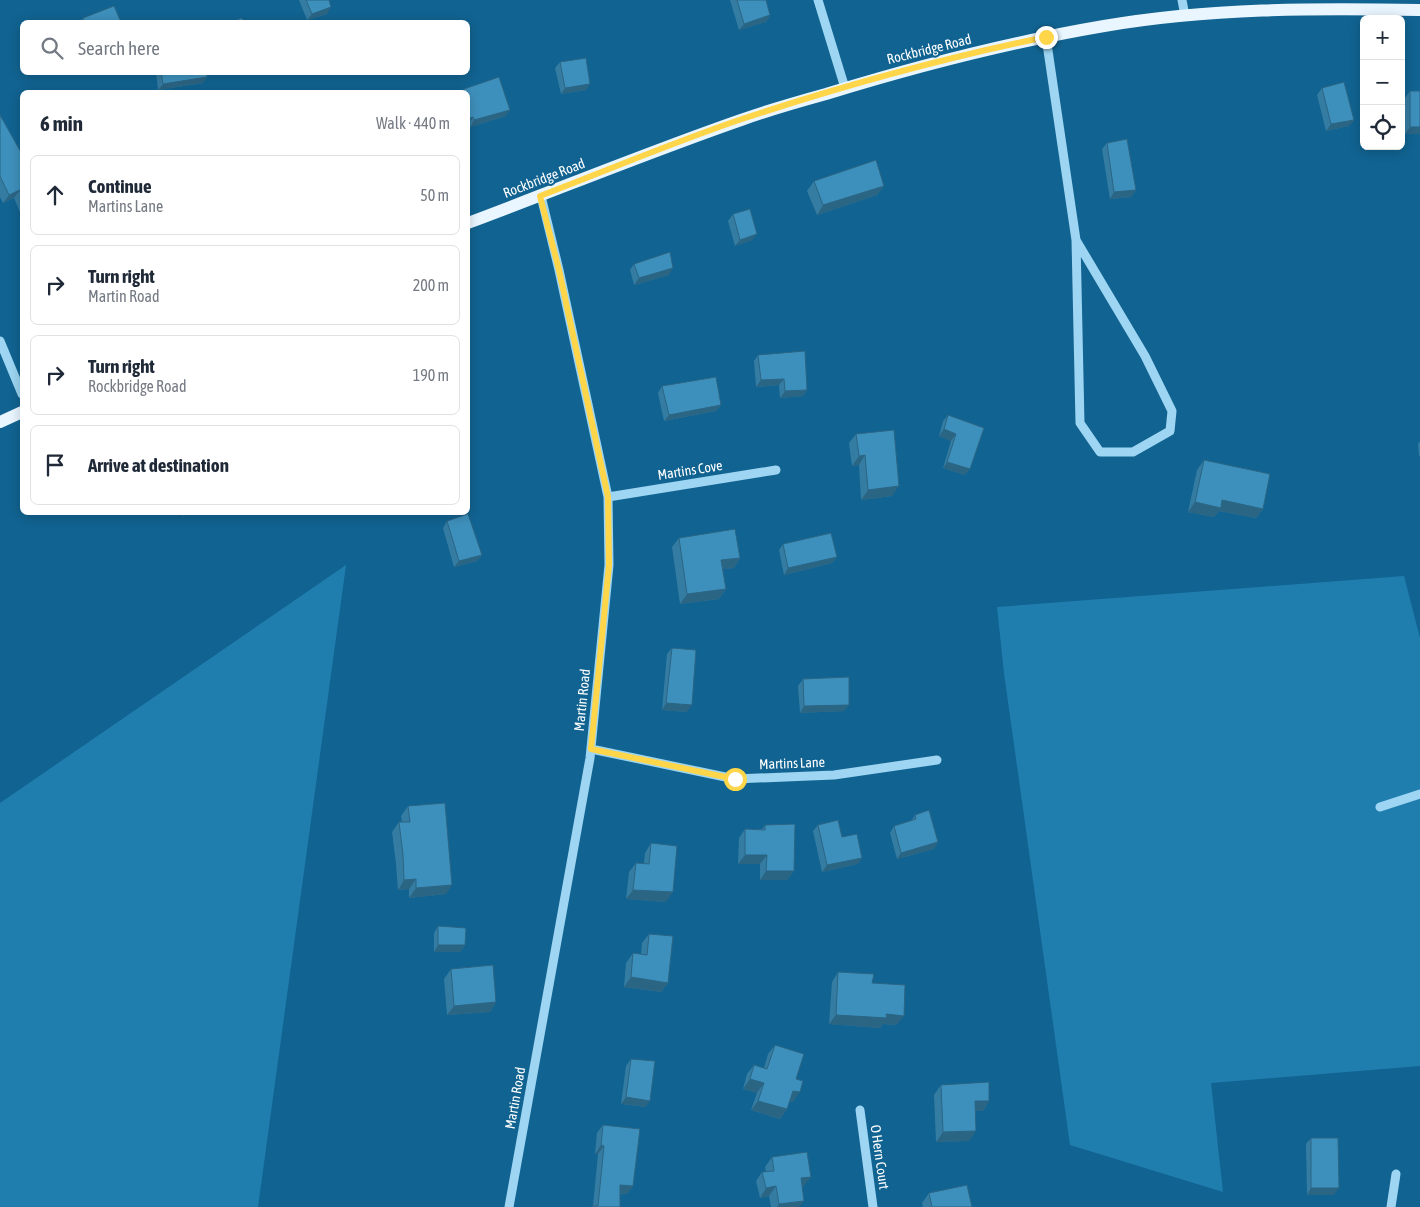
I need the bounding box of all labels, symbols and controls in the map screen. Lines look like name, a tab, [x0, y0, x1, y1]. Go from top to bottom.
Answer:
map controls	[1360, 15, 1405, 150]
button: +	[1360, 15, 1405, 60]
search box	[20, 20, 470, 75]
route end	[1035, 26, 1058, 49]
street label: Rockbridge Road	[885, 31, 973, 67]
icon: search	[38, 34, 66, 62]
text: Search here	[78, 37, 160, 59]
button: −	[1360, 60, 1405, 105]
button: locate	[1360, 105, 1405, 150]
text: 6 min	[40, 111, 83, 135]
text: Walk · 440 m	[376, 114, 450, 132]
street label: Rockbridge Road	[501, 155, 587, 201]
text: Continue	[88, 175, 152, 197]
icon: ahead	[41, 181, 69, 209]
text: 50 m	[420, 186, 449, 204]
text: Martins Lane	[88, 197, 163, 215]
text: Turn right	[88, 265, 155, 287]
icon: right	[41, 271, 69, 299]
text: 200 m	[413, 276, 449, 294]
text: Martin Road	[88, 287, 160, 305]
text: Turn right	[88, 355, 155, 377]
icon: right	[41, 361, 69, 389]
text: 190 m	[413, 366, 449, 384]
text: Rockbridge Road	[88, 377, 187, 395]
icon: arrive	[41, 451, 69, 479]
text: Arrive at destination	[88, 454, 229, 476]
street label: Martins Cove	[656, 457, 724, 483]
street label: Martin Road	[571, 668, 593, 732]
street label: Martins Lane	[759, 754, 825, 772]
route start	[724, 768, 747, 791]
street label: Martin Road	[502, 1066, 528, 1130]
street label: O Hern Court	[868, 1124, 892, 1190]

